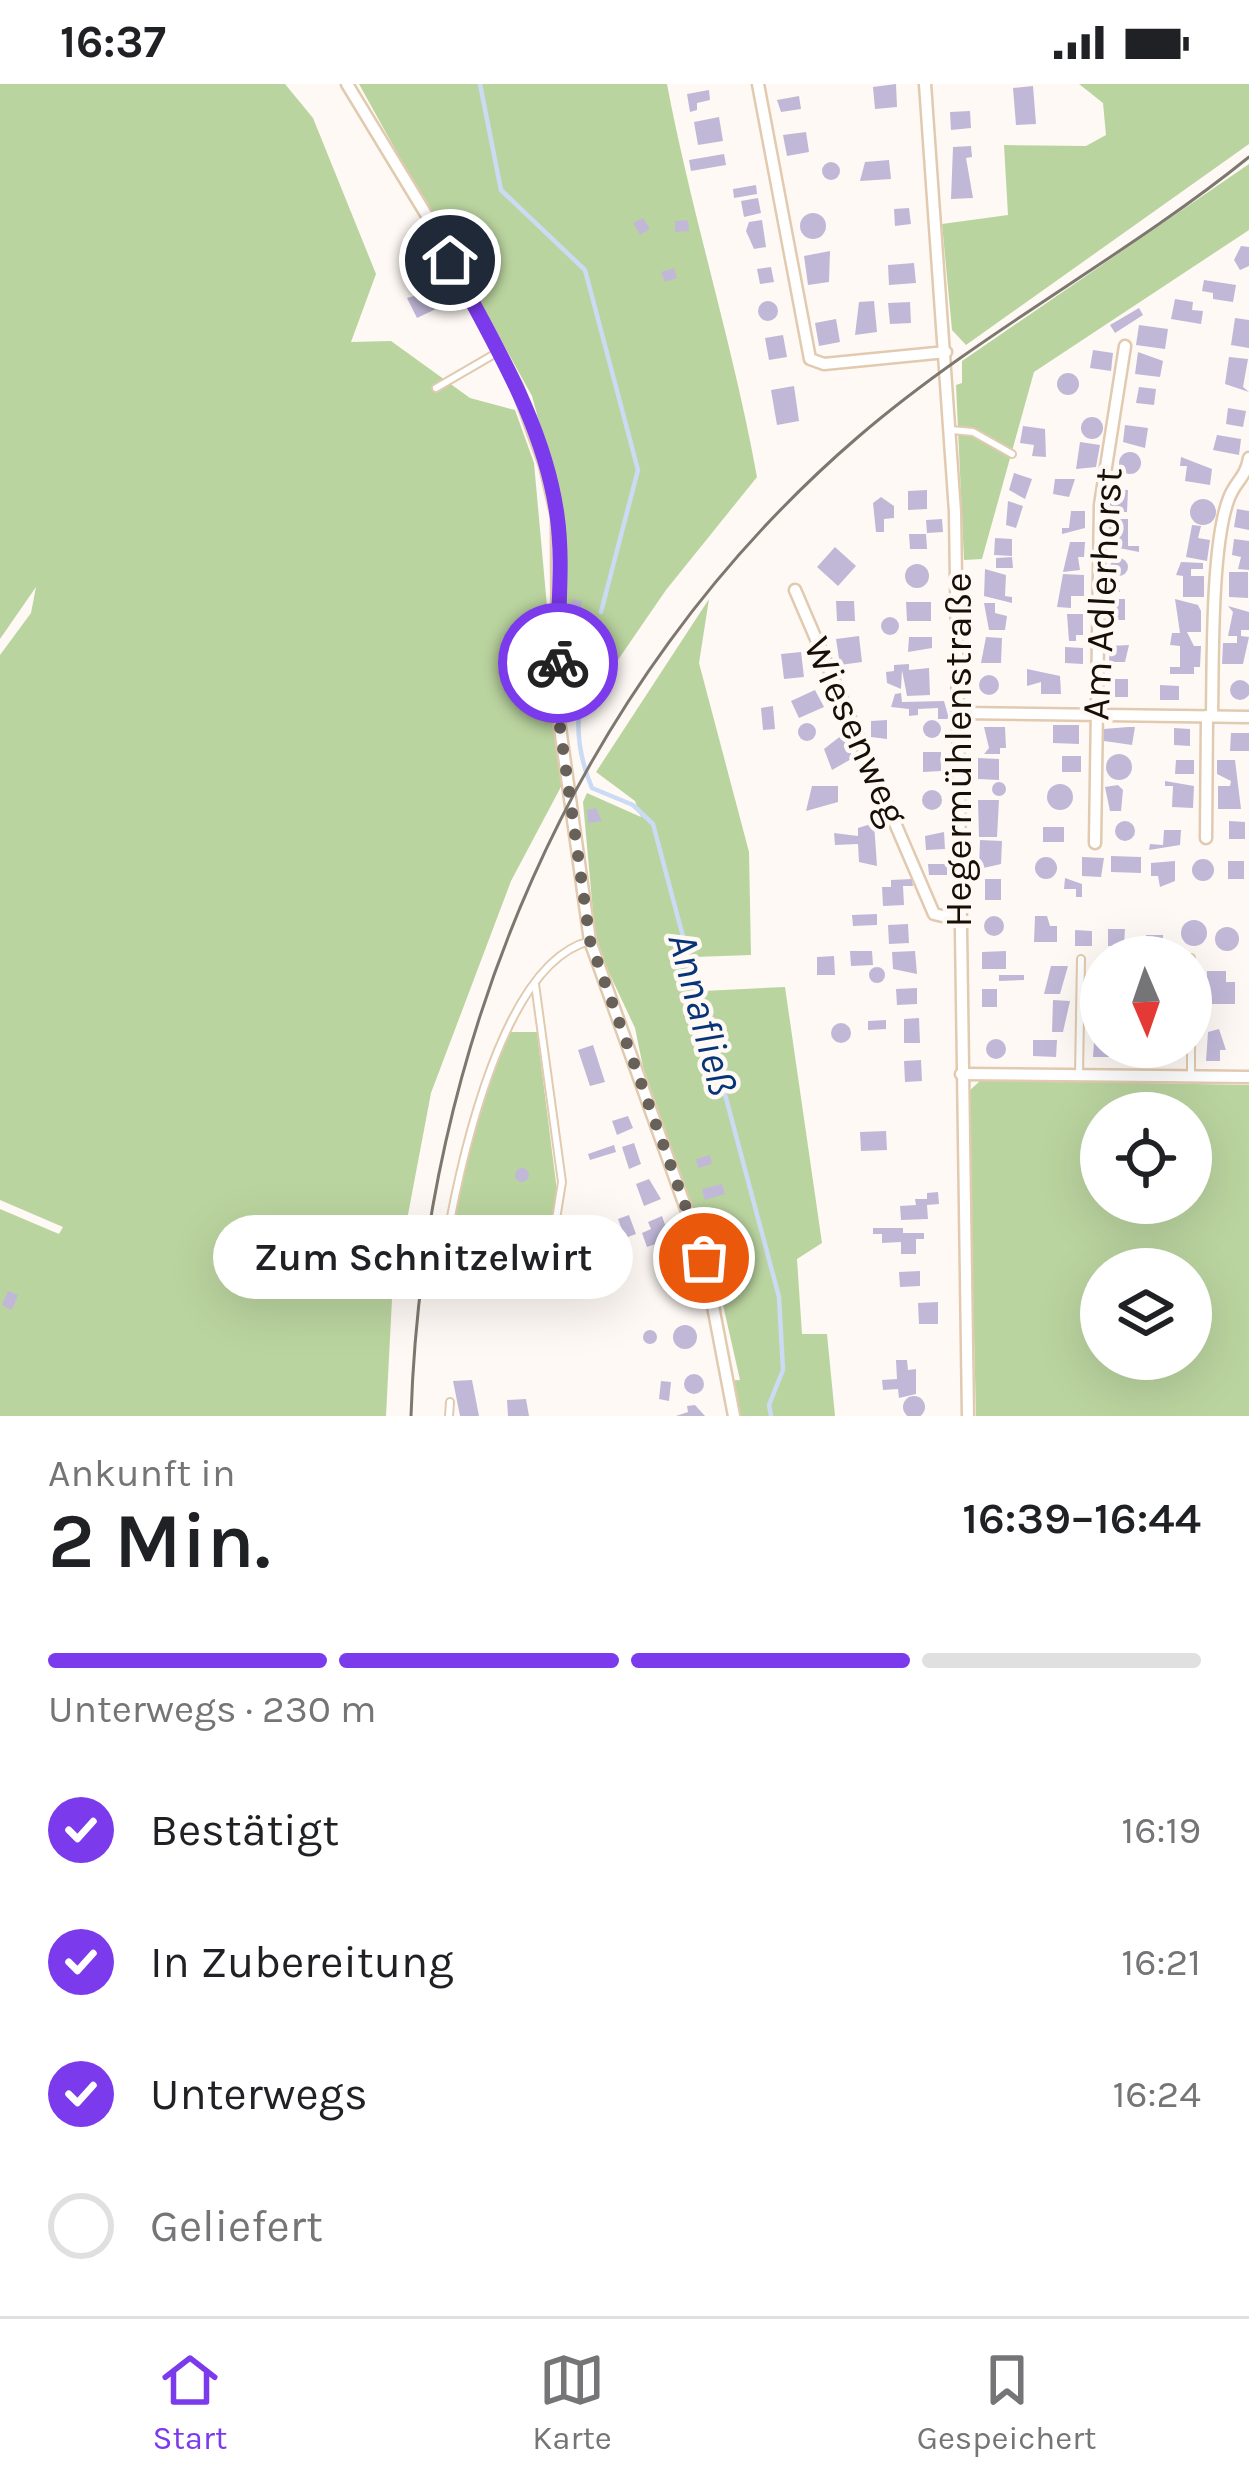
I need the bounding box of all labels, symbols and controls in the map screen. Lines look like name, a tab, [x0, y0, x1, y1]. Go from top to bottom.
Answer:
text: 16:37	[60, 16, 166, 68]
pin	[399, 209, 501, 311]
icon: home	[417, 227, 483, 293]
street label: Am Adlerhorst	[1072, 467, 1132, 721]
street label: Hegermühlenstraße	[935, 572, 981, 928]
courier	[498, 603, 618, 723]
icon: bike	[525, 630, 591, 696]
street label: Wiesenweg	[794, 630, 918, 832]
water label: Annafließ	[657, 927, 749, 1101]
north arrow	[1080, 936, 1212, 1068]
map controls	[1080, 936, 1212, 1380]
button: locate	[1080, 1092, 1212, 1224]
pin	[653, 1207, 755, 1309]
callout: Zum Schnitzelwirt	[212, 1216, 632, 1300]
icon: bag	[671, 1225, 737, 1291]
text: Zum Schnitzelwirt	[254, 1234, 592, 1280]
button: layers	[1080, 1248, 1212, 1380]
text: Ankunft in	[48, 1450, 236, 1496]
text: 16:39–16:44	[962, 1492, 1201, 1544]
text: 2 Min.	[48, 1495, 271, 1587]
text: Unterwegs · 230 m	[48, 1686, 377, 1732]
icon: check	[48, 1797, 114, 1863]
text: Bestätigt	[150, 1804, 339, 1856]
text: 16:19	[1121, 1807, 1201, 1853]
icon: check	[48, 1929, 114, 1995]
text: In Zubereitung	[150, 1936, 454, 1988]
text: 16:21	[1121, 1939, 1201, 1985]
icon: check	[48, 2061, 114, 2127]
text: Unterwegs	[150, 2068, 368, 2120]
text: 16:24	[1112, 2071, 1201, 2117]
text: Geliefert	[150, 2200, 323, 2252]
tab: Start	[152, 2347, 227, 2457]
tab: Karte	[532, 2347, 612, 2457]
tab: Gespeichert	[917, 2347, 1097, 2457]

